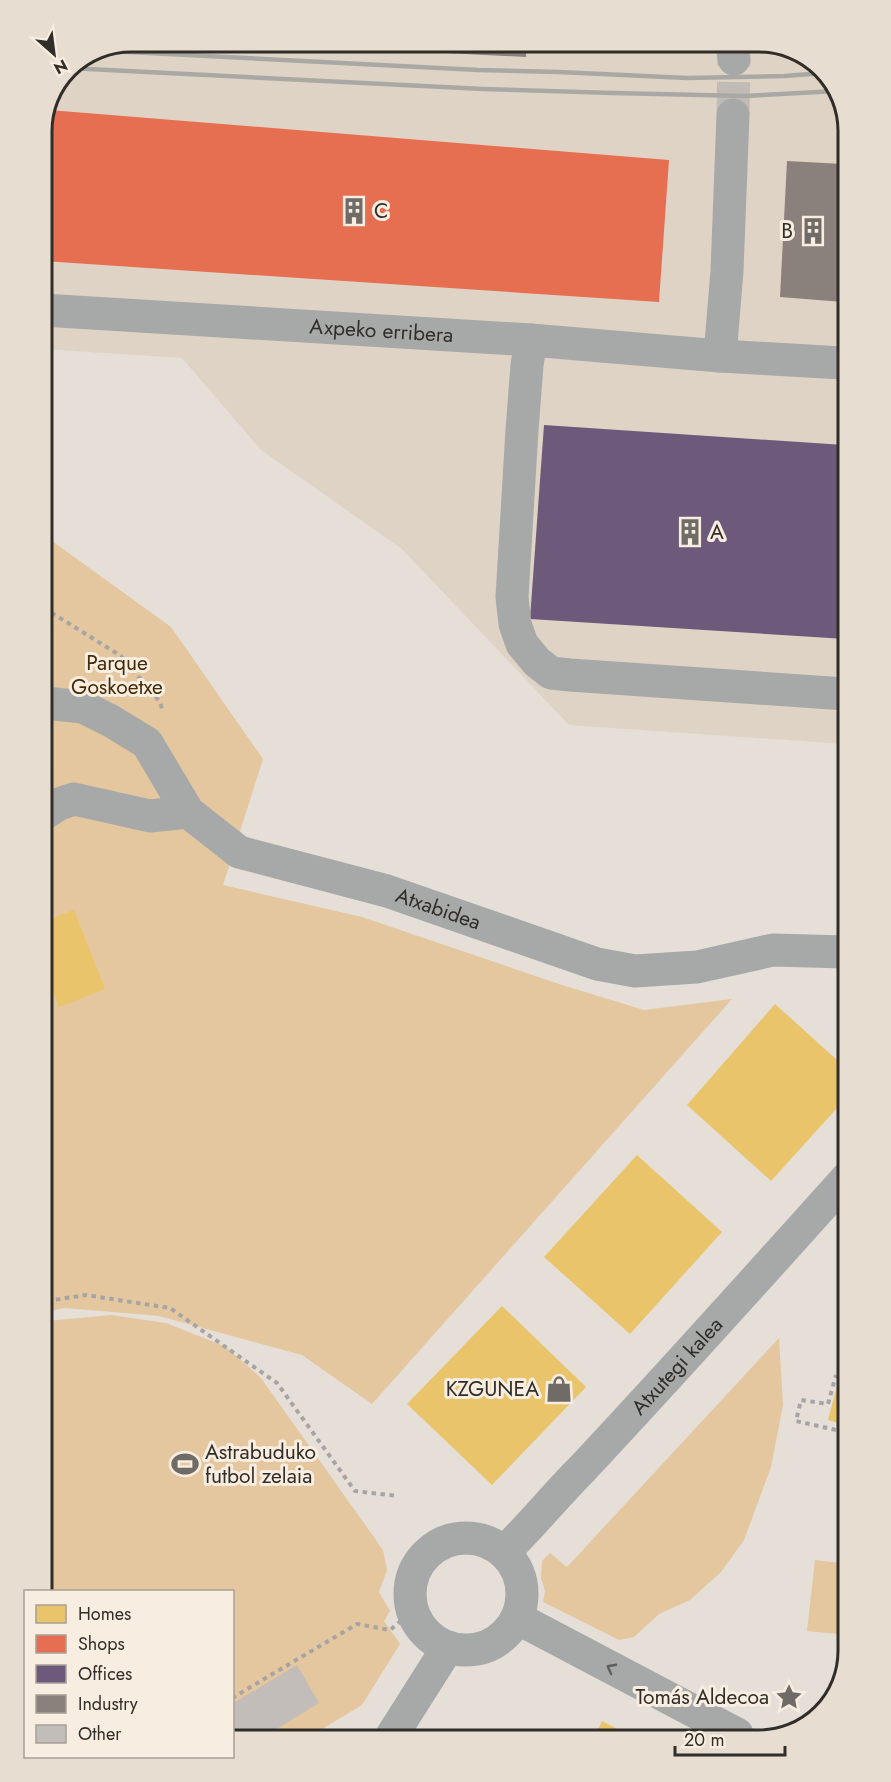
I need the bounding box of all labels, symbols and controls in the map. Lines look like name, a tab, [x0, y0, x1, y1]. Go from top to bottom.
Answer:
north arrow	[24, 24, 84, 84]
text: N	[50, 54, 72, 80]
building icon: C	[339, 196, 369, 226]
place label: C	[374, 196, 388, 226]
place label: B	[781, 216, 793, 246]
building icon: B	[798, 216, 828, 246]
street label: Axpeko erribera	[309, 311, 454, 350]
building icon: A	[675, 517, 705, 547]
place label: A	[710, 517, 724, 547]
park label: Parque Goskoetxe	[71, 648, 163, 702]
street label: Atxabidea	[392, 880, 485, 937]
street label: Atxutegi kalea	[624, 1310, 730, 1422]
place label: KZGUNEA	[446, 1374, 539, 1404]
shop icon: KZGUNEA	[544, 1374, 574, 1404]
place label: Astrabuduko futbol zelaia	[205, 1437, 316, 1491]
sports icon: Astrabuduko futbol zelaia	[170, 1449, 200, 1479]
legend	[24, 1590, 234, 1758]
text: Homes	[78, 1601, 131, 1627]
text: Shops	[78, 1631, 125, 1657]
text: Offices	[78, 1661, 132, 1687]
one-way arrow	[606, 1664, 617, 1675]
place label: Tomás Aldecoa	[635, 1682, 769, 1712]
place icon: Tomás Aldecoa	[774, 1682, 804, 1712]
text: Industry	[78, 1691, 138, 1717]
scale bar	[675, 1719, 784, 1757]
text: Other	[78, 1721, 122, 1747]
text: 20 m	[684, 1727, 724, 1753]

